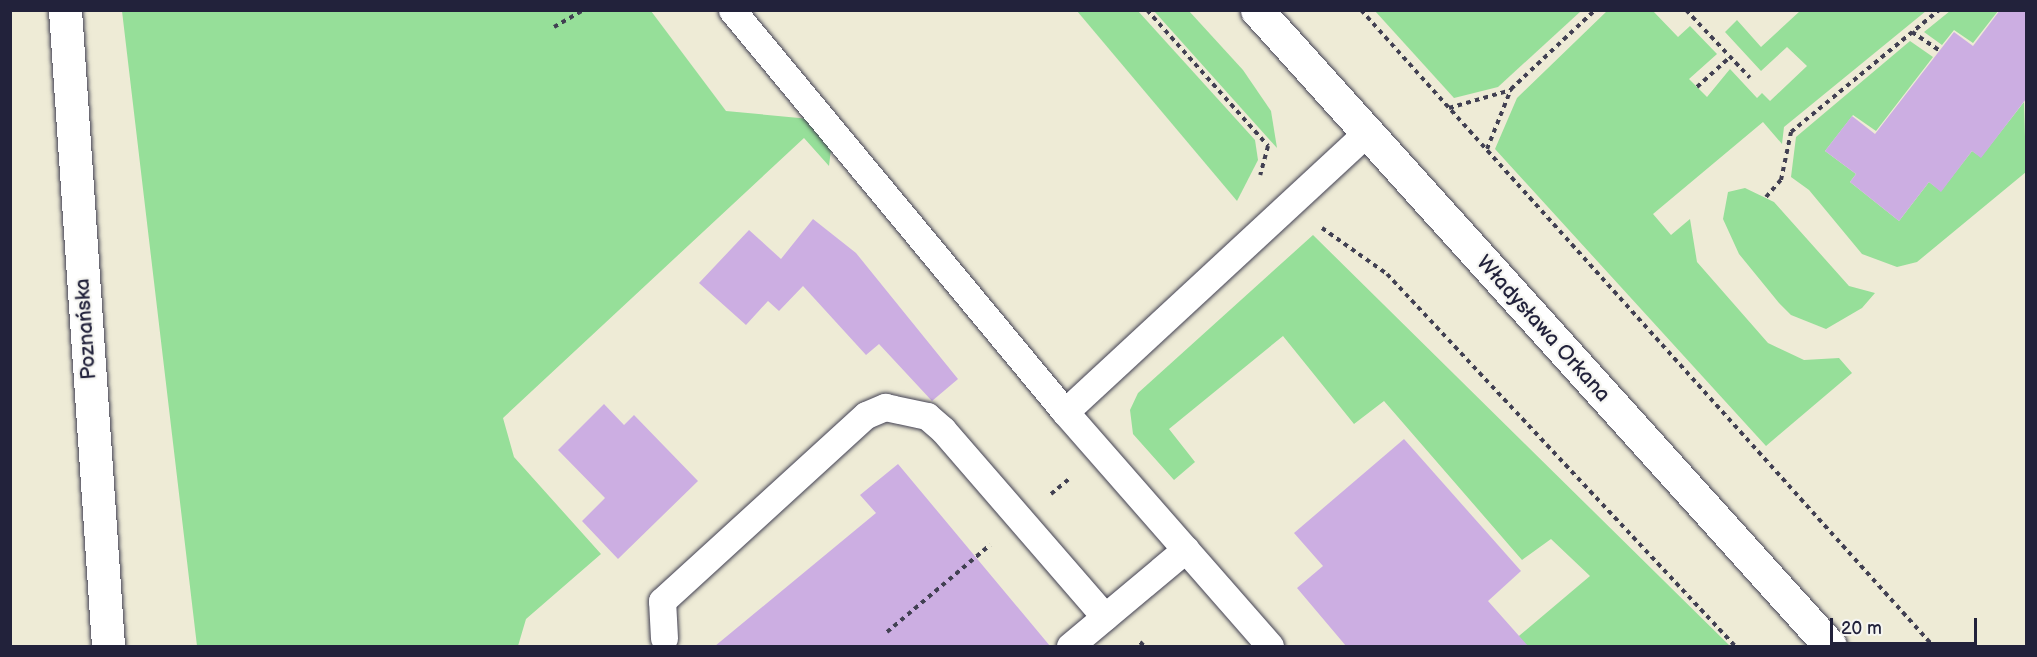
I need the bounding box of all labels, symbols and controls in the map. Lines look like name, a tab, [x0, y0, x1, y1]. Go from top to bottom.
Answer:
street label: Władysława Orkana	[1471, 251, 1615, 407]
street label: Poznańska	[70, 277, 102, 381]
scale bar	[1833, 606, 1980, 644]
text: 20 m	[1841, 618, 1882, 639]

